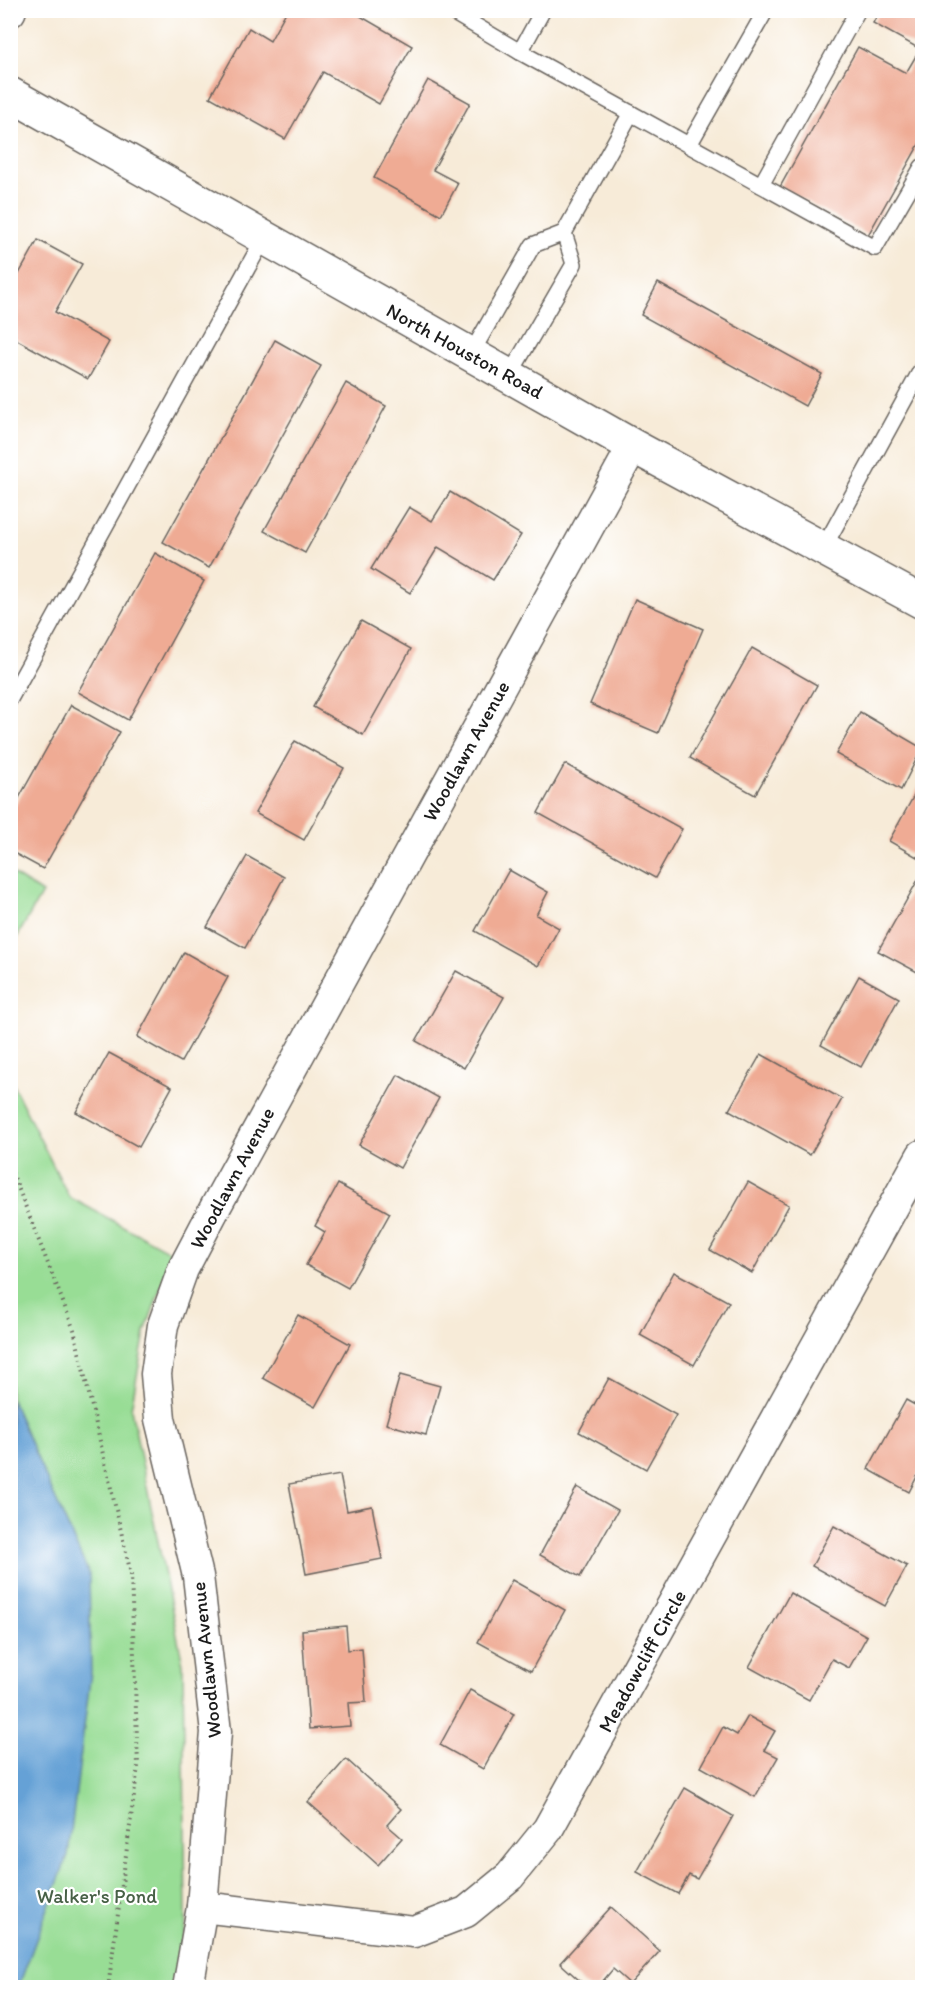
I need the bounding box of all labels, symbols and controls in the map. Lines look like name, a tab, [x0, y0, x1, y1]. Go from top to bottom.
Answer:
street label: North Houston Road	[382, 298, 548, 404]
street label: Woodlawn Avenue	[417, 677, 515, 825]
street label: Woodlawn Avenue	[185, 1103, 279, 1253]
street label: Woodlawn Avenue	[186, 1581, 226, 1739]
street label: Meadowcliff Circle	[593, 1585, 691, 1737]
park label: Walker's Pond	[37, 1884, 157, 1908]

